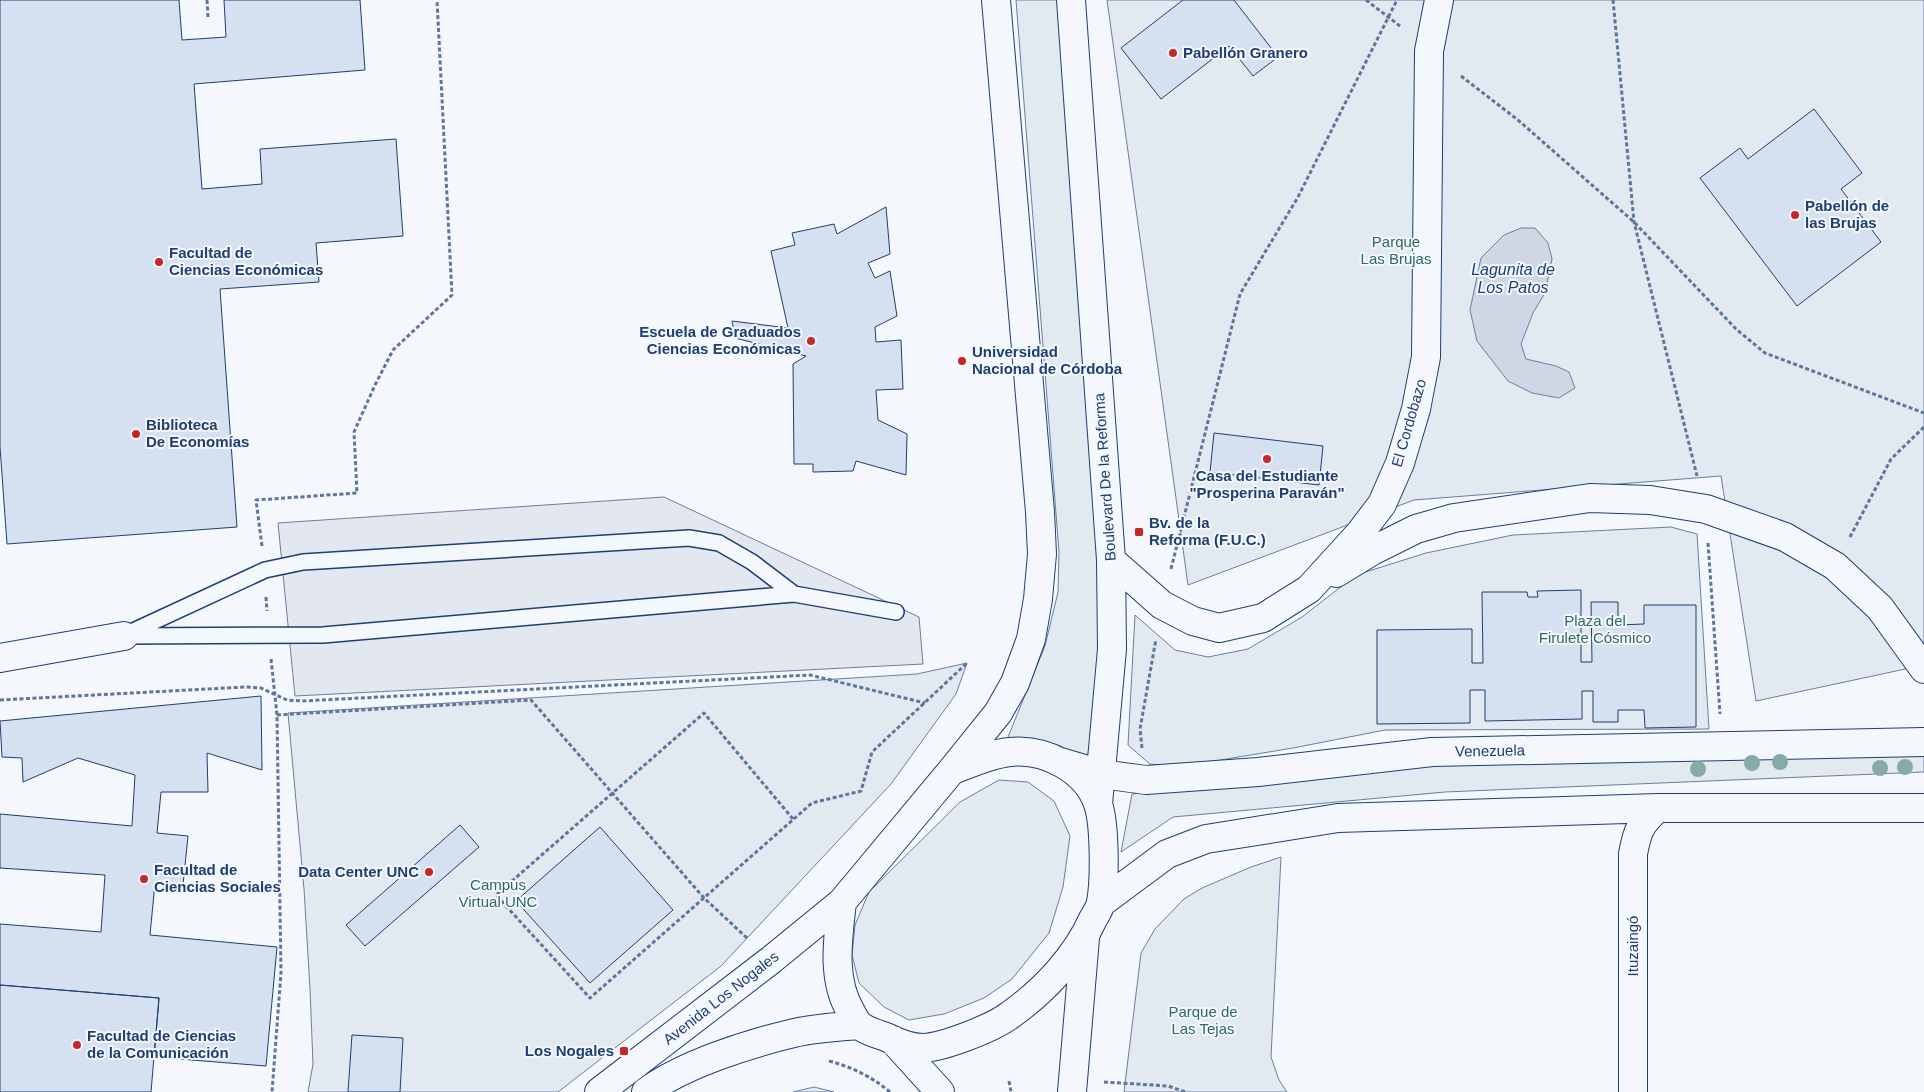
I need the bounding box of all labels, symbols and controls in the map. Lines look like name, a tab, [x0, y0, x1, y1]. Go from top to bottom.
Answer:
place label: Pabellón Granero	[1183, 44, 1308, 61]
marker: Pabellón Granero	[1167, 47, 1179, 59]
place label: Pabellón de las Brujas	[1805, 197, 1889, 231]
marker: Pabellón de las Brujas	[1789, 209, 1801, 221]
park label: Parque Las Brujas	[1361, 233, 1431, 267]
place label: Facultad de Ciencias Económicas	[169, 244, 323, 278]
marker: Facultad de Ciencias Económicas	[153, 256, 165, 268]
water label: Lagunita de Los Patos	[1471, 261, 1555, 296]
place label: Escuela de Graduados Ciencias Económicas	[639, 323, 801, 357]
marker: Escuela de Graduados Ciencias Económicas	[805, 335, 817, 347]
place label: Universidad Nacional de Córdoba	[972, 343, 1123, 377]
marker: Universidad Nacional de Córdoba	[956, 355, 968, 367]
street label: El Cordobazo	[1388, 377, 1429, 469]
street label: Boulevard De la Reforma	[1090, 392, 1119, 562]
place label: Biblioteca De Economías	[146, 416, 249, 450]
marker: Biblioteca De Economías	[130, 428, 142, 440]
marker: Casa del Estudiante "Prosperina Paraván"	[1261, 453, 1273, 465]
place label: Casa del Estudiante "Prosperina Paraván"	[1189, 467, 1345, 501]
place label: Bv. de la Reforma (F.U.C.)	[1149, 514, 1266, 548]
marker: Bv. de la Reforma (F.U.C.)	[1133, 526, 1145, 538]
park label: Plaza del Firulete Cósmico	[1539, 612, 1651, 646]
street label: Venezuela	[1455, 741, 1526, 760]
place label: Facultad de Ciencias Sociales	[154, 861, 281, 895]
place label: Data Center UNC	[298, 863, 419, 880]
marker: Data Center UNC	[423, 866, 435, 878]
marker: Facultad de Ciencias Sociales	[138, 873, 150, 885]
park label: Campus Virtual UNC	[459, 876, 538, 910]
street label: Ituzaingó	[1624, 916, 1641, 976]
street label: Avenida Los Nogales	[660, 947, 782, 1048]
park label: Parque de Las Tejas	[1168, 1003, 1238, 1037]
place label: Facultad de Ciencias de la Comunicación	[87, 1027, 236, 1061]
marker: Facultad de Ciencias de la Comunicación	[71, 1039, 83, 1051]
place label: Los Nogales	[525, 1042, 614, 1059]
marker: Los Nogales	[618, 1045, 630, 1057]

